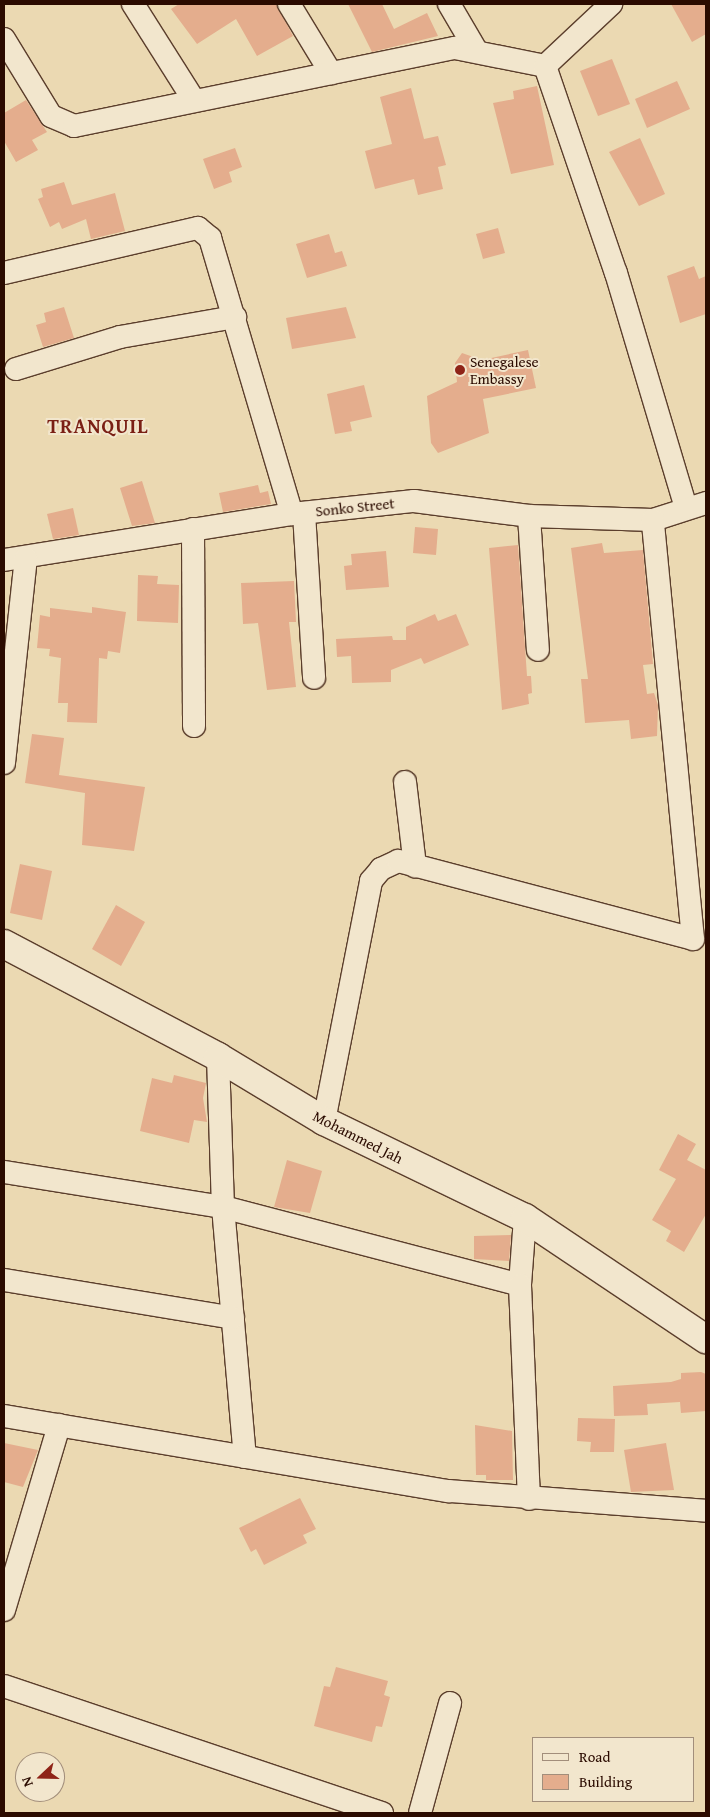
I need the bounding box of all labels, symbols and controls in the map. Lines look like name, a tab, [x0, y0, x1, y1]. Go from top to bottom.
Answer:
place label: Senegalese Embassy	[470, 352, 539, 387]
marker: Senegalese Embassy	[454, 364, 466, 376]
district label: TRANQUIL	[46, 413, 150, 437]
street label: Sonko Street	[314, 494, 396, 520]
street label: Mohammed Jah	[310, 1107, 406, 1167]
legend	[532, 1737, 695, 1802]
text: Road	[579, 1746, 610, 1767]
north arrow	[15, 1752, 65, 1802]
text: Building	[579, 1771, 632, 1792]
text: N	[16, 1774, 38, 1790]

